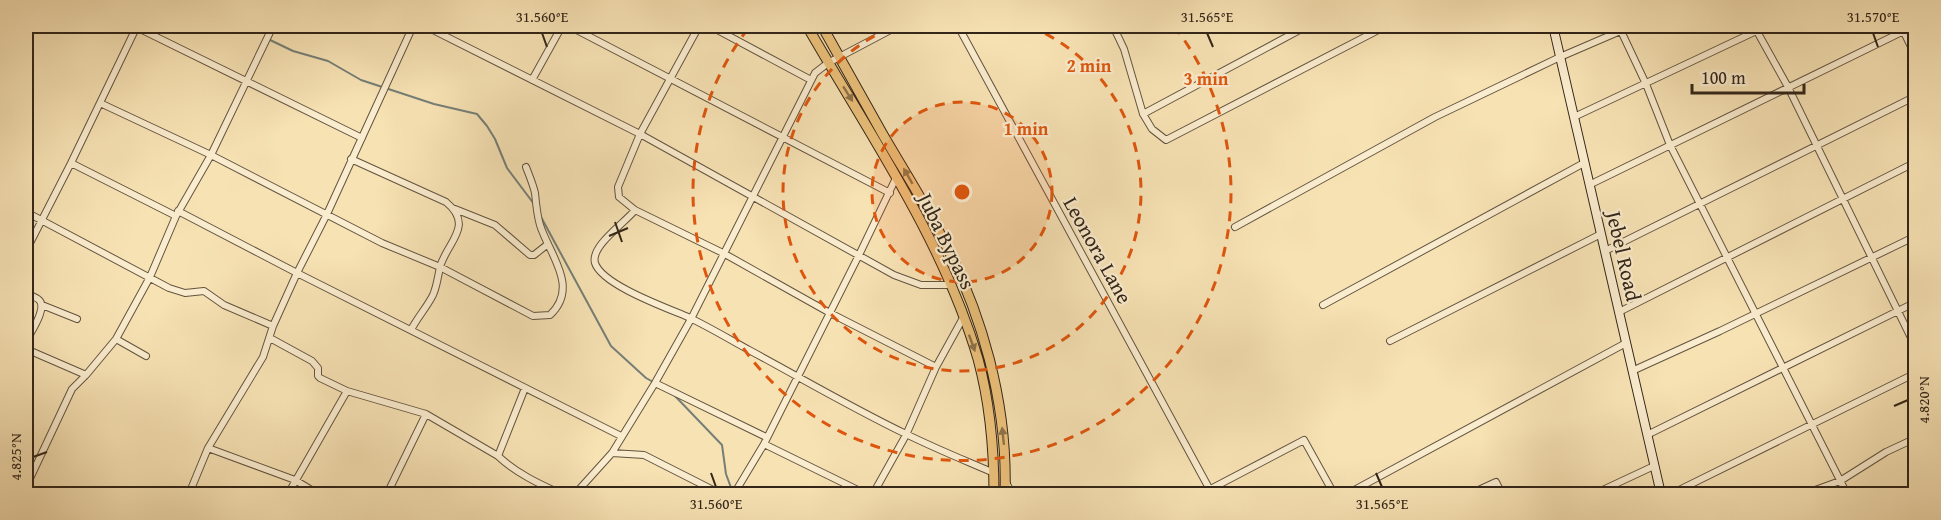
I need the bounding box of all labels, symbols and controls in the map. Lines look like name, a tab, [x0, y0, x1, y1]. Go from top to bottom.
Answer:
text: 31.560°E	[516, 6, 569, 27]
text: 31.565°E	[1181, 6, 1234, 27]
text: 31.570°E	[1847, 6, 1900, 27]
text: 2 min	[1067, 52, 1112, 79]
scale bar	[1692, 57, 1804, 95]
text: 100 m	[1701, 64, 1746, 91]
text: 3 min	[1184, 65, 1229, 92]
one-way arrow	[842, 86, 853, 102]
text: 1 min	[1004, 115, 1049, 142]
one-way arrow	[902, 168, 913, 184]
centre of rings	[952, 182, 972, 202]
street label: Juba Bypass	[909, 185, 984, 294]
street label: Leonora Lane	[1056, 191, 1140, 309]
street label: Jebel Road	[1598, 205, 1650, 305]
one-way arrow	[967, 334, 977, 352]
text: 4.820°N	[1913, 376, 1934, 424]
one-way arrow	[998, 427, 1008, 446]
text: 4.825°N	[5, 433, 26, 481]
text: 31.560°E	[690, 493, 743, 514]
text: 31.565°E	[1356, 493, 1409, 514]

